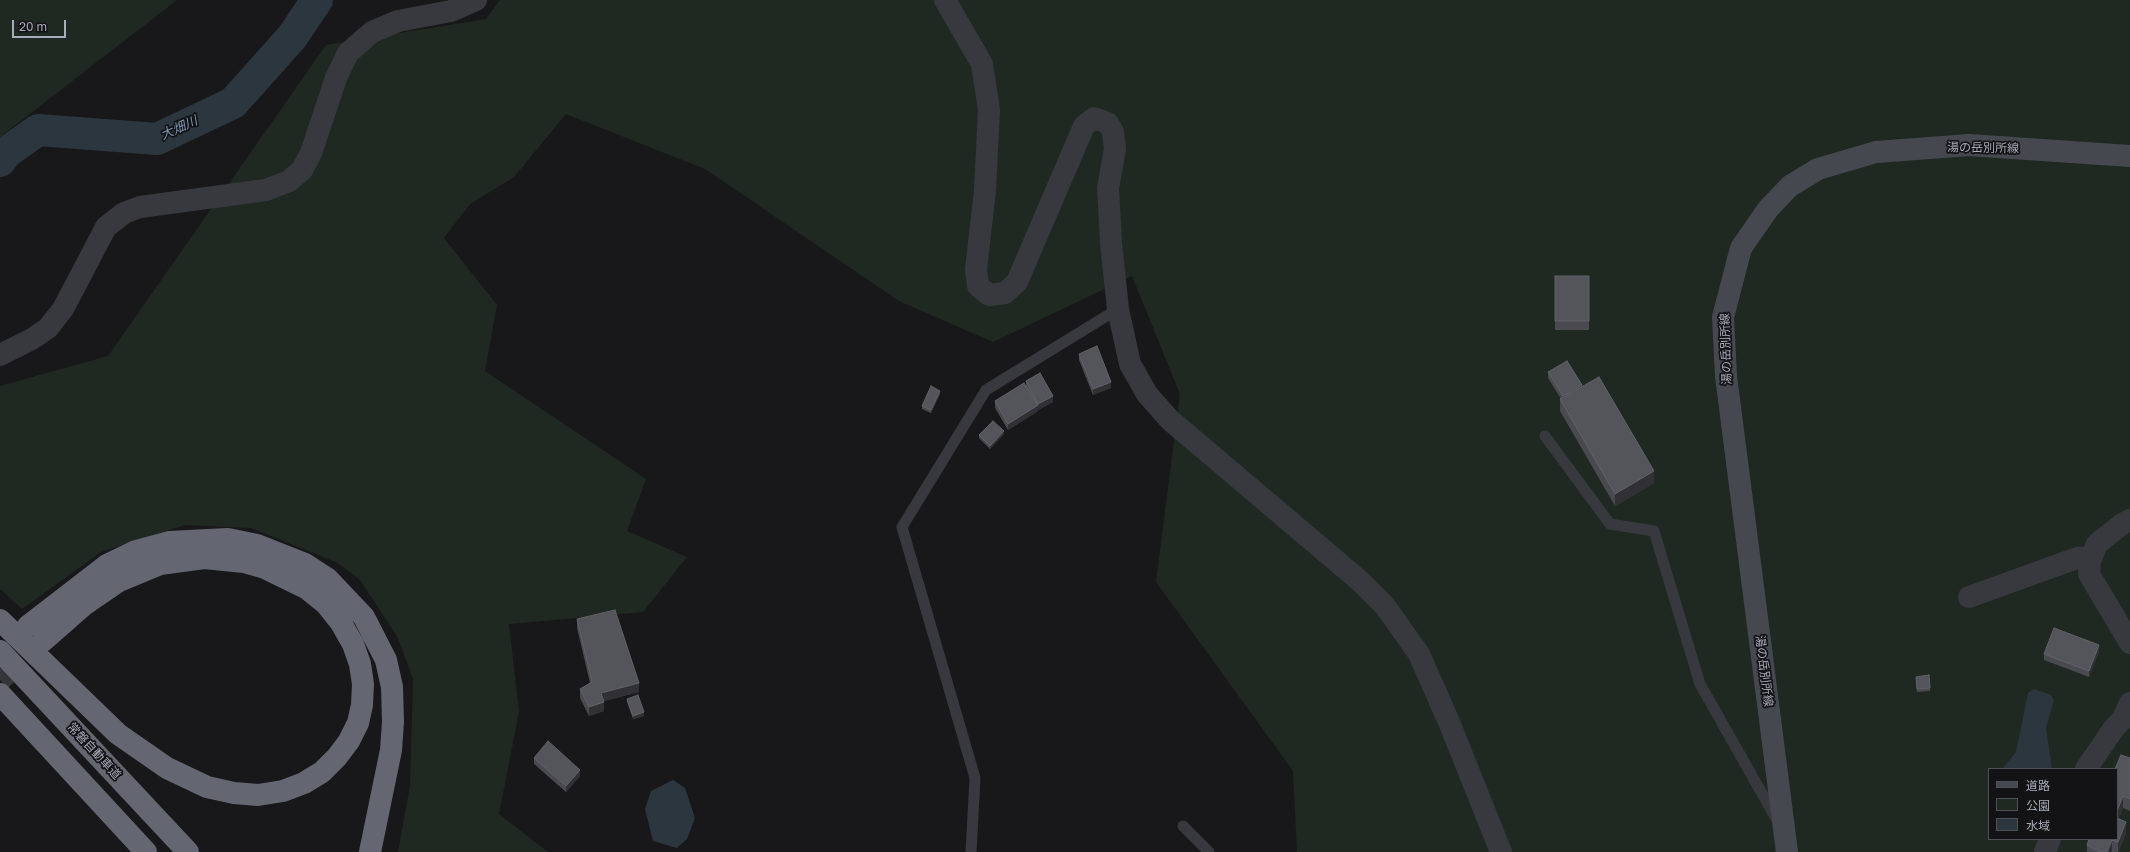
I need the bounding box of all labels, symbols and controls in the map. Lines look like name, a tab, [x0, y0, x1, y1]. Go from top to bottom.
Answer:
scale bar	[14, 12, 68, 38]
text: 20 m	[19, 19, 47, 34]
water label: 大畑川	[158, 113, 200, 143]
street label: 湯の岳別所線	[1947, 140, 2019, 156]
street label: 湯の岳別所線	[1718, 313, 1734, 385]
street label: 湯の岳別所線	[1752, 634, 1776, 708]
street label: 常磐自動車道	[64, 720, 124, 782]
legend	[1988, 768, 2118, 840]
text: 道路	[2026, 778, 2050, 793]
text: 公園	[2026, 798, 2050, 813]
text: 水域	[2026, 818, 2050, 833]

